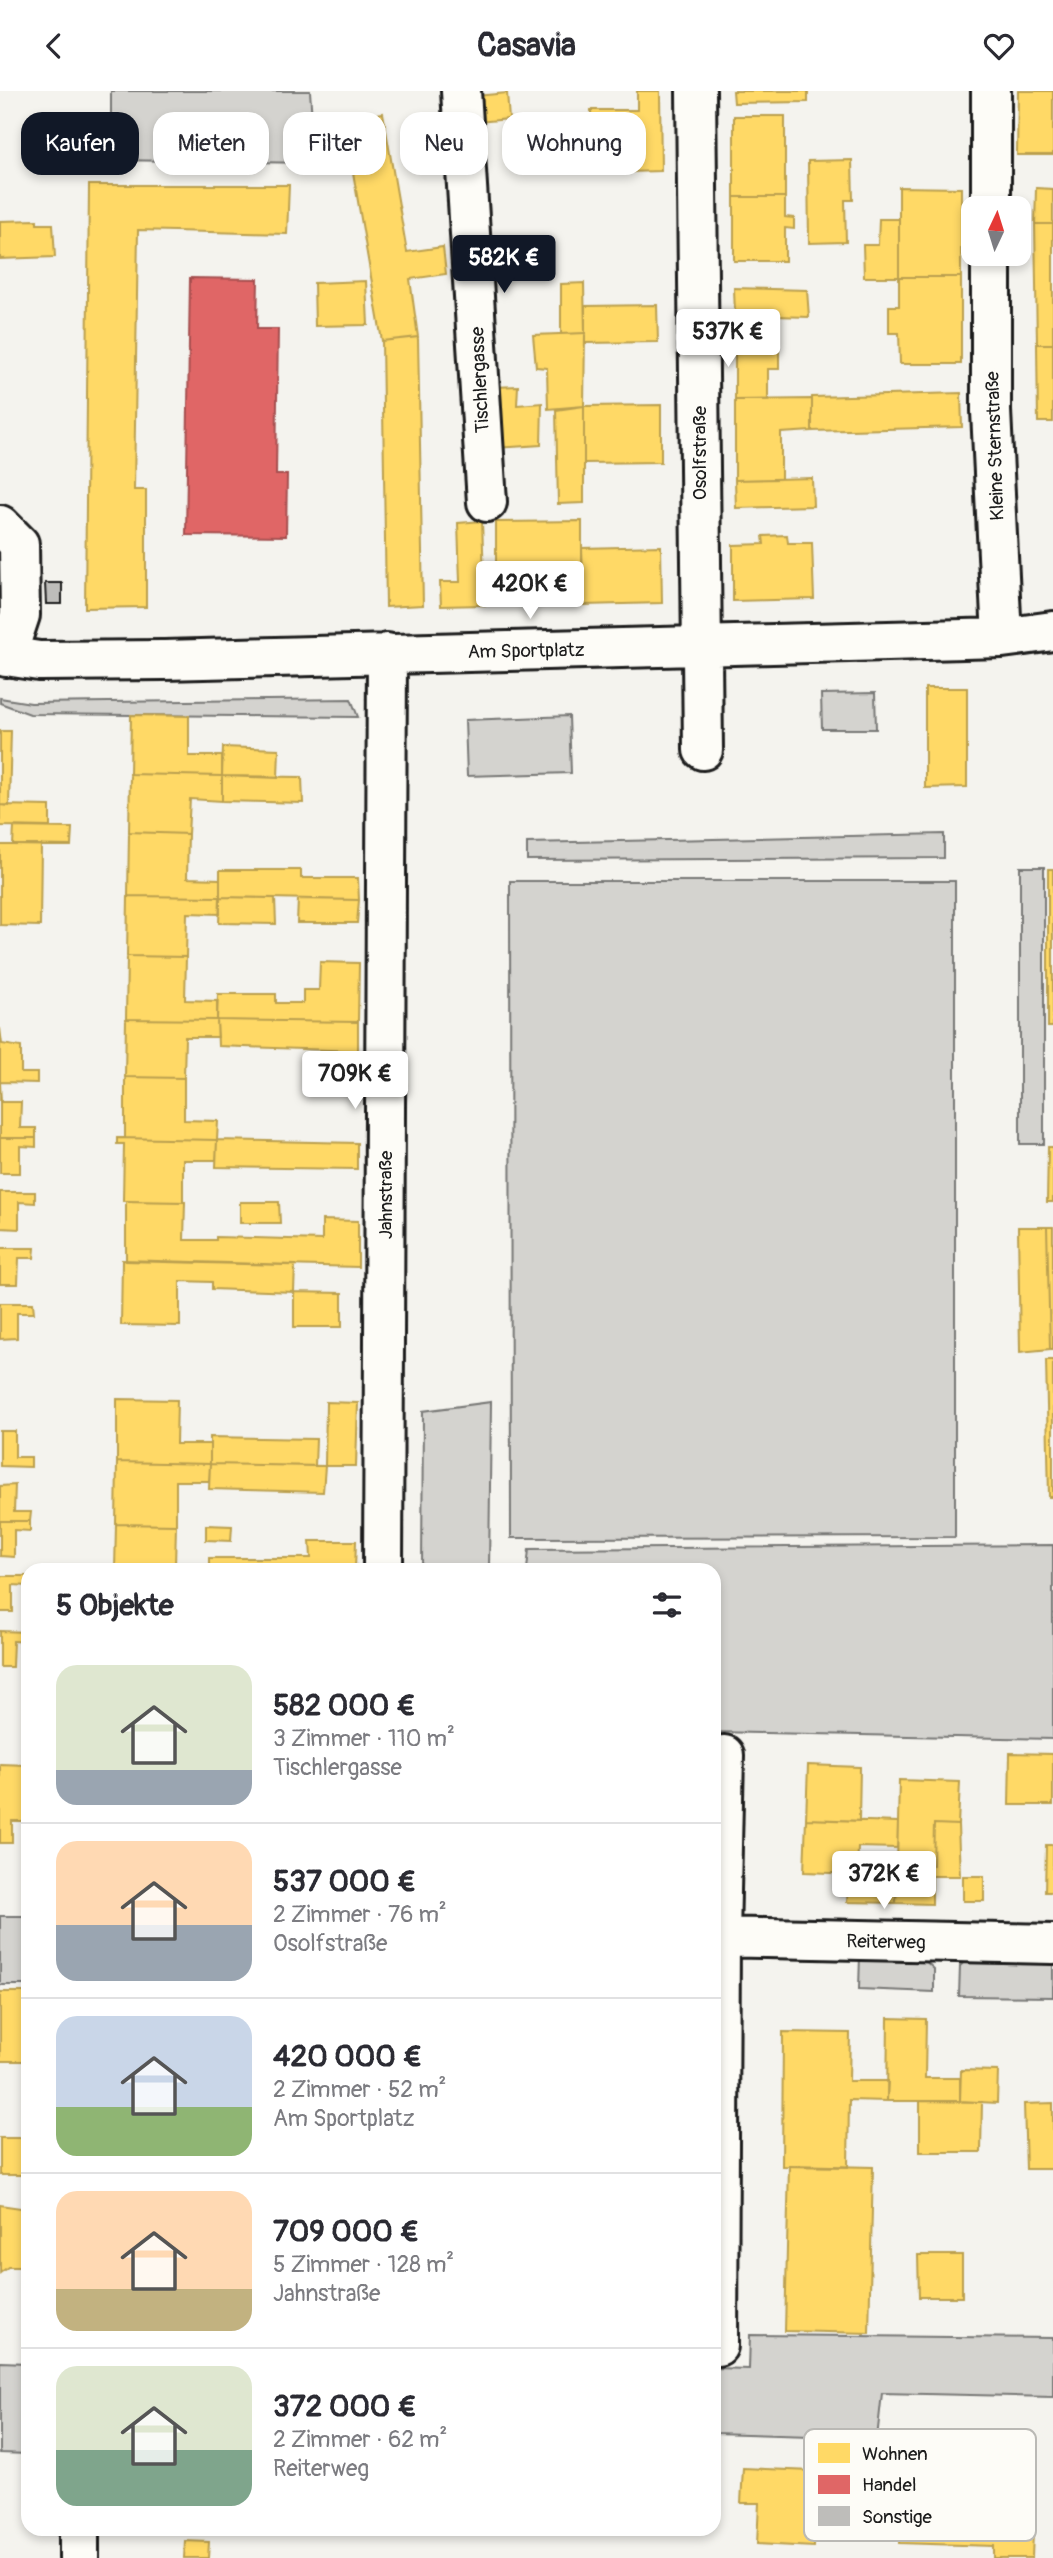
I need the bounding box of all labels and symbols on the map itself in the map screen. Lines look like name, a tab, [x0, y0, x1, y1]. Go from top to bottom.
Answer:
north arrow	[961, 196, 1031, 266]
pin: 582K €	[447, 235, 561, 295]
pin: 537K €	[671, 309, 785, 369]
street label: Tischlergasse	[465, 326, 495, 434]
street label: Kleine Sternstraße	[980, 370, 1010, 521]
street label: Osolfstraße	[688, 405, 712, 500]
pin: 420K €	[473, 561, 587, 621]
street label: Am Sportplatz	[467, 638, 585, 664]
pin: 709K €	[298, 1051, 412, 1111]
street label: Jahnstraße	[374, 1150, 398, 1239]
pin: 372K €	[827, 1851, 941, 1911]
street label: Reiterweg	[846, 1929, 926, 1955]
legend	[804, 2429, 1036, 2541]
text: Wohnen	[862, 2442, 928, 2466]
text: Handel	[862, 2473, 916, 2497]
text: Sonstige	[862, 2505, 933, 2529]

